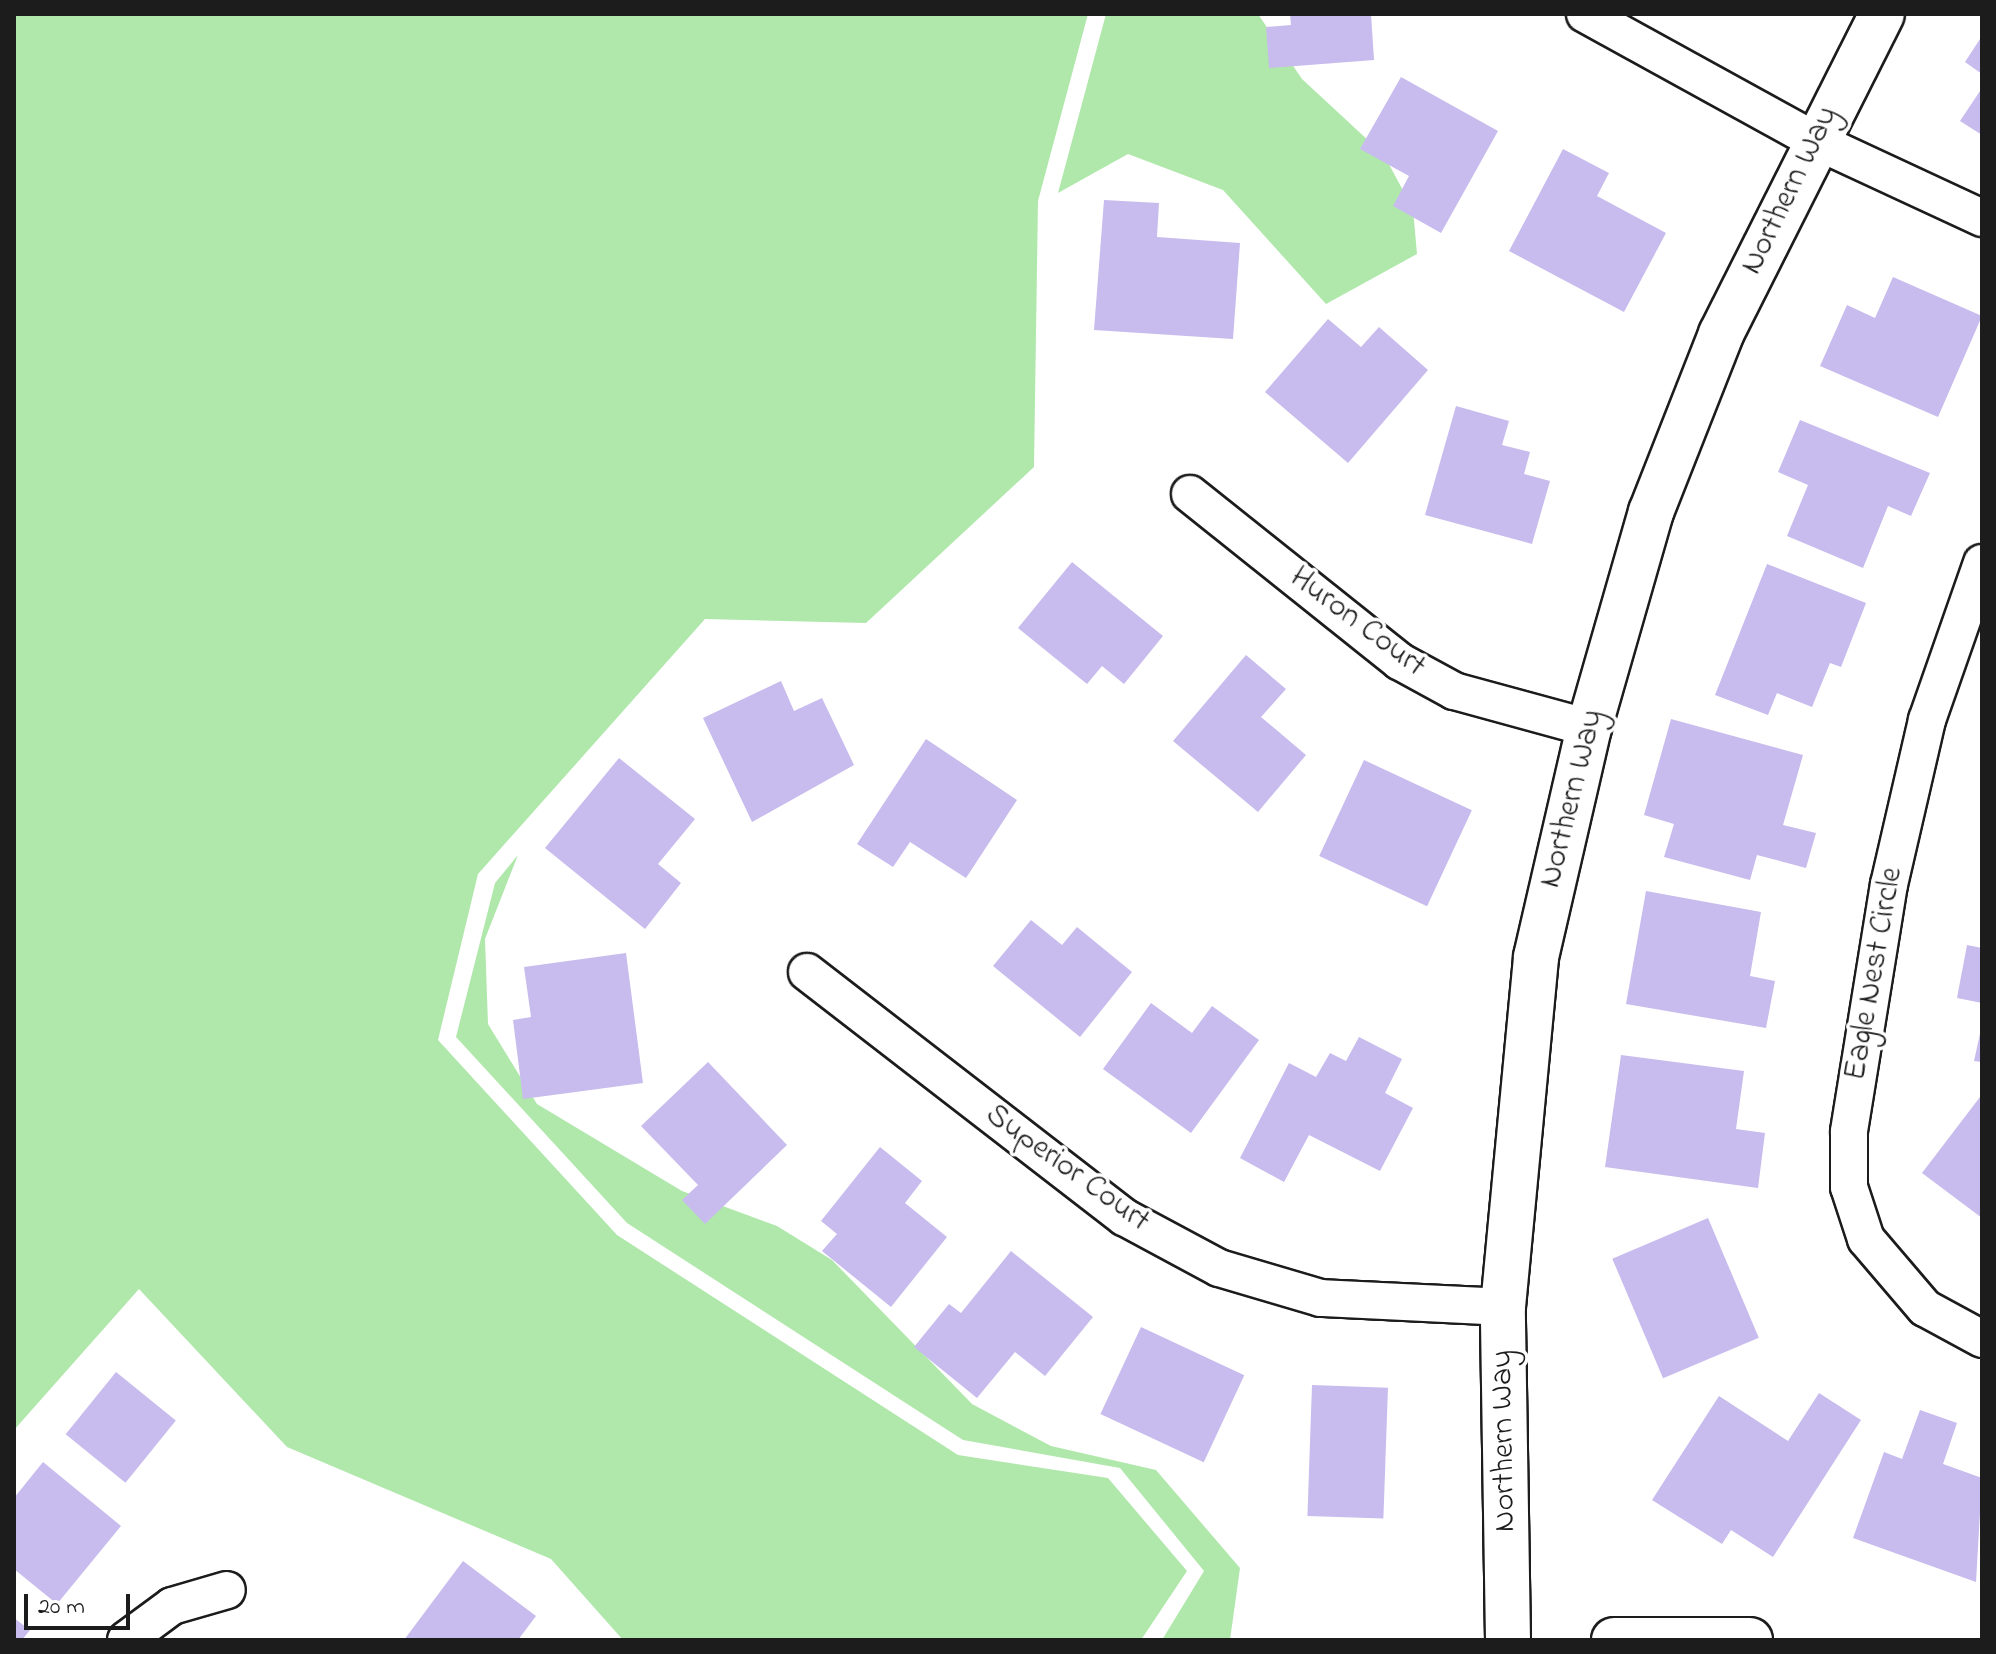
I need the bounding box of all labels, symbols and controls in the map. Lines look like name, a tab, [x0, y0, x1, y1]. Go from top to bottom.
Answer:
street label: Northern Way	[1734, 101, 1848, 281]
street label: Huron Court	[1281, 559, 1433, 687]
street label: Northern Way	[1532, 706, 1614, 892]
street label: Eagle Nest Circle	[1837, 864, 1913, 1084]
street label: Superior Court	[977, 1097, 1157, 1241]
street label: Northern Way	[1484, 1350, 1526, 1532]
scale bar	[28, 1578, 134, 1628]
text: 20 m	[38, 1590, 85, 1625]

